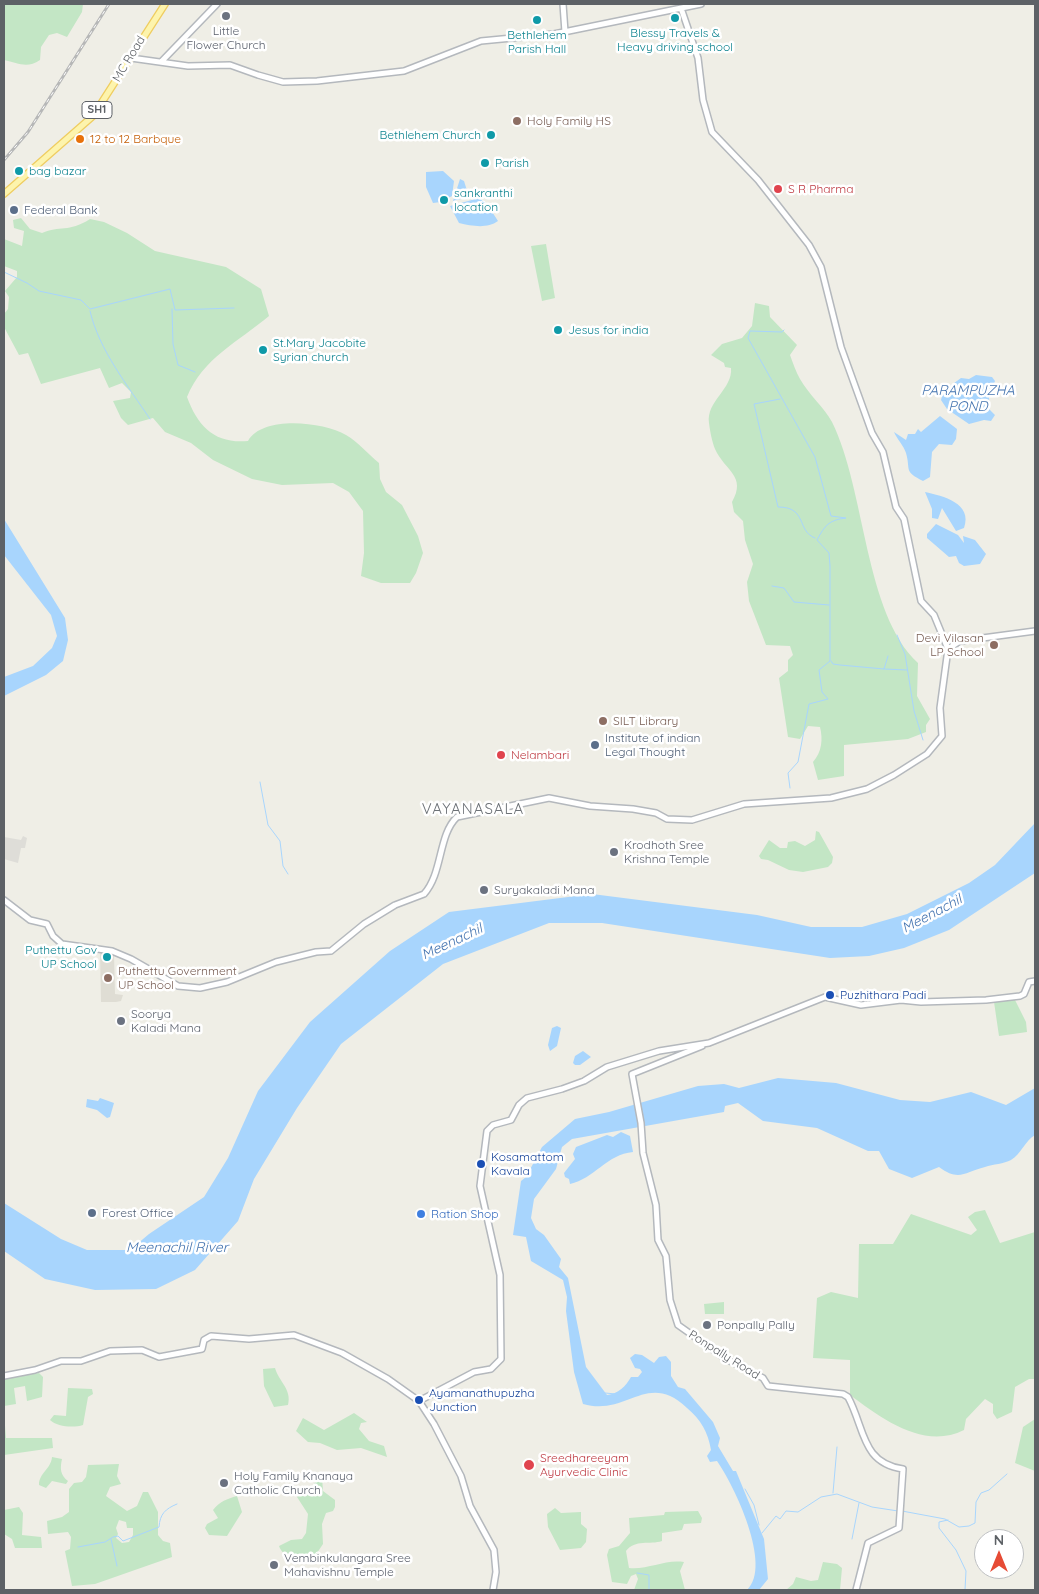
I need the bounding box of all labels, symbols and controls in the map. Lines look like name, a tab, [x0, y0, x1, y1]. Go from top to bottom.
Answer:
marker: Little Flower Church	[220, 10, 232, 22]
marker: Blessy Travels & Heavy driving school	[669, 12, 681, 24]
marker: Bethlehem Parish Hall	[531, 14, 543, 26]
place label: Little Flower Church	[186, 24, 266, 52]
place label: Blessy Travels & Heavy driving school	[617, 26, 733, 54]
place label: Bethlehem Parish Hall	[507, 28, 567, 56]
street label: MC Road	[110, 34, 148, 84]
road number: SH1	[82, 102, 112, 118]
place label: Holy Family HS	[527, 114, 611, 128]
marker: Holy Family HS	[511, 115, 523, 127]
place label: Bethlehem Church	[379, 128, 481, 142]
marker: Bethlehem Church	[485, 129, 497, 141]
place label: 12 to 12 Barbque	[90, 132, 181, 146]
marker: 12 to 12 Barbque	[74, 133, 86, 145]
place label: Parish	[495, 156, 529, 170]
marker: Parish	[479, 157, 491, 169]
place label: bag bazar	[29, 164, 86, 178]
marker: bag bazar	[13, 165, 25, 177]
place label: S R Pharma	[788, 182, 853, 196]
marker: S R Pharma	[772, 183, 784, 195]
place label: sankranthi location	[454, 186, 512, 214]
marker: sankranthi location	[438, 194, 450, 206]
place label: Federal Bank	[24, 203, 98, 217]
marker: Federal Bank	[8, 204, 20, 216]
place label: Jesus for india	[568, 323, 649, 337]
marker: Jesus for india	[552, 324, 564, 336]
place label: St.Mary Jacobite Syrian church	[273, 336, 366, 364]
marker: St.Mary Jacobite Syrian church	[257, 344, 269, 356]
water label: PARAMPUZHA POND	[921, 383, 1015, 416]
place label: Devi Vilasan LP School	[916, 631, 984, 659]
marker: Devi Vilasan LP School	[988, 639, 1000, 651]
place label: SILT Library	[613, 714, 678, 728]
marker: SILT Library	[597, 715, 609, 727]
place label: Institute of indian Legal Thought	[605, 731, 701, 759]
marker: Institute of indian Legal Thought	[589, 739, 601, 751]
place label: Nelambari	[511, 748, 569, 762]
marker: Nelambari	[495, 749, 507, 761]
district label: VAYANASALA	[421, 800, 525, 818]
place label: Krodhoth Sree Krishna Temple	[624, 838, 709, 866]
marker: Krodhoth Sree Krishna Temple	[608, 846, 620, 858]
place label: Suryakaladi Mana	[494, 883, 594, 897]
marker: Suryakaladi Mana	[478, 884, 490, 896]
water label: Meenachil	[899, 891, 965, 937]
water label: Meenachil	[419, 921, 485, 963]
place label: Puthettu Gov UP School	[25, 943, 97, 971]
marker: Puthettu Gov UP School	[101, 951, 113, 963]
place label: Puthettu Government UP School	[118, 964, 237, 992]
marker: Puthettu Government UP School	[102, 972, 114, 984]
place label: Puzhithara Padi	[840, 988, 926, 1002]
marker: Puzhithara Padi	[824, 989, 836, 1001]
place label: Soorya Kaladi Mana	[131, 1007, 201, 1035]
marker: Soorya Kaladi Mana	[115, 1015, 127, 1027]
place label: Kosamattom Kavala	[491, 1150, 564, 1178]
marker: Kosamattom Kavala	[475, 1158, 487, 1170]
place label: Forest Office	[102, 1206, 173, 1220]
marker: Forest Office	[86, 1207, 98, 1219]
place label: Ration Shop	[431, 1207, 499, 1221]
marker: Ration Shop	[415, 1208, 427, 1220]
water label: Meenachil River	[126, 1240, 228, 1256]
place label: Ponpally Pally	[717, 1318, 795, 1332]
marker: Ponpally Pally	[701, 1319, 713, 1331]
street label: Ponpally Road	[686, 1327, 762, 1383]
place label: Ayamanathupuzha Junction	[429, 1386, 535, 1414]
marker: Ayamanathupuzha Junction	[413, 1394, 425, 1406]
place label: Sreedhareeyam Ayurvedic Clinic	[540, 1451, 629, 1479]
marker: Sreedhareeyam Ayurvedic Clinic	[522, 1458, 536, 1472]
place label: Holy Family Knanaya Catholic Church	[234, 1469, 353, 1497]
marker: Holy Family Knanaya Catholic Church	[218, 1477, 230, 1489]
north arrow	[974, 1529, 1024, 1579]
text: N	[994, 1531, 1004, 1549]
place label: Vembinkulangara Sree Mahavishnu Temple	[284, 1551, 411, 1579]
marker: Vembinkulangara Sree Mahavishnu Temple	[268, 1559, 280, 1571]

